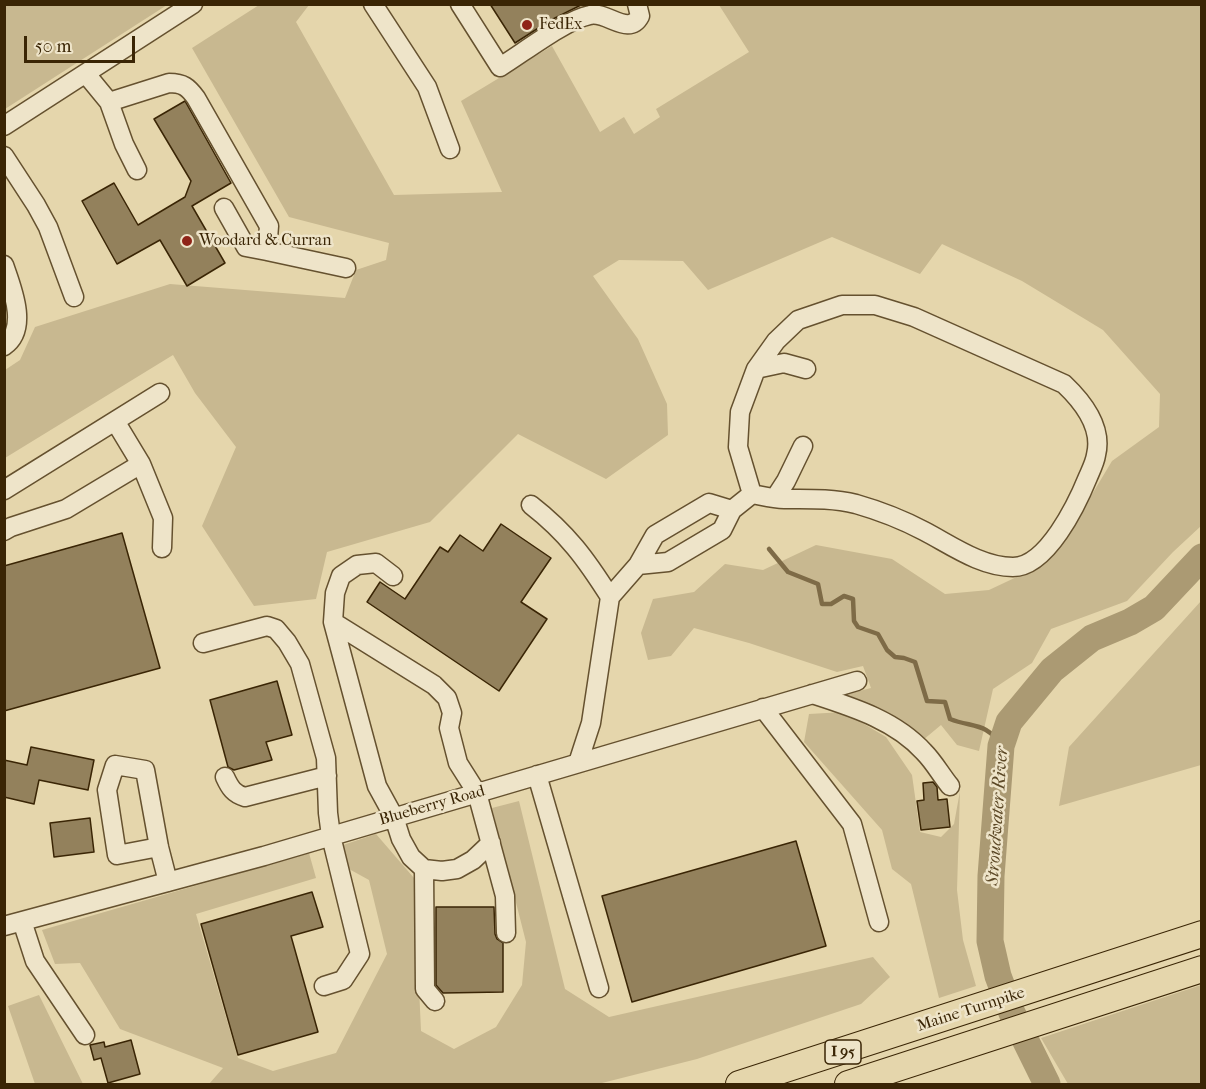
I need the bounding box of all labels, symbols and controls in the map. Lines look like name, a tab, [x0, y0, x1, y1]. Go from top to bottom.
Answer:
place label: FedEx	[539, 15, 582, 35]
marker: FedEx	[520, 18, 534, 32]
scale bar	[27, 24, 138, 62]
text: 50 m	[35, 36, 71, 57]
place label: Woodard & Curran	[199, 231, 331, 251]
marker: Woodard & Curran	[180, 234, 194, 248]
water label: Stroudwater River	[982, 746, 1014, 886]
street label: Blueberry Road	[377, 782, 487, 830]
street label: Maine Turnpike	[915, 984, 1027, 1036]
road number: I 95	[825, 1040, 861, 1064]

